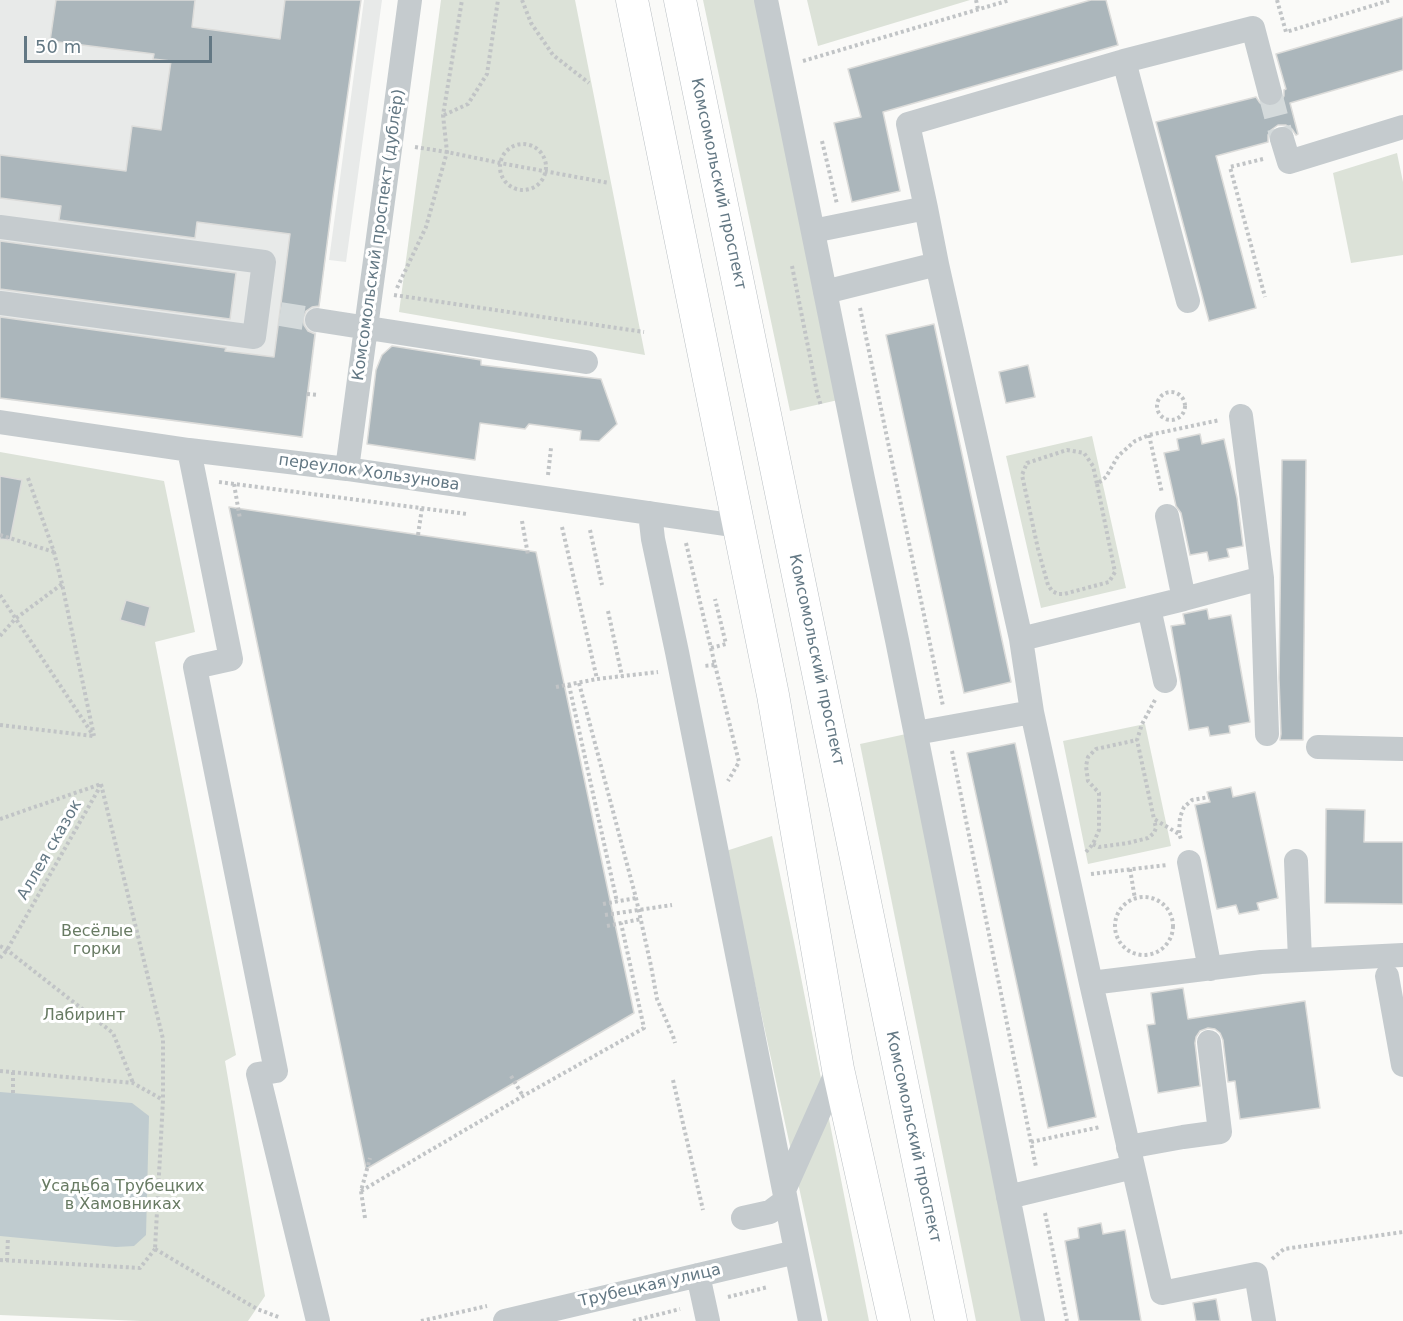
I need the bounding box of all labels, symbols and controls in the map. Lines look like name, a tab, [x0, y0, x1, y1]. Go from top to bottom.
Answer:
scale bar	[27, 24, 214, 62]
text: 50 m	[35, 36, 81, 57]
street label: Комсомольский проспект	[686, 76, 750, 292]
street label: Комсомольский проспект (дублёр)	[349, 88, 409, 382]
street label: переулок Хользунова	[277, 451, 461, 495]
street label: Комсомольский проспект	[784, 552, 848, 768]
street label: Аллея сказок	[14, 797, 86, 903]
park label: Весёлые горки	[61, 922, 133, 960]
park label: Лабиринт	[43, 1006, 125, 1026]
street label: Комсомольский проспект	[881, 1029, 945, 1245]
park label: Усадьба Трубецких в Хамовниках	[41, 1177, 205, 1215]
street label: Трубецкая улица	[577, 1260, 723, 1312]

